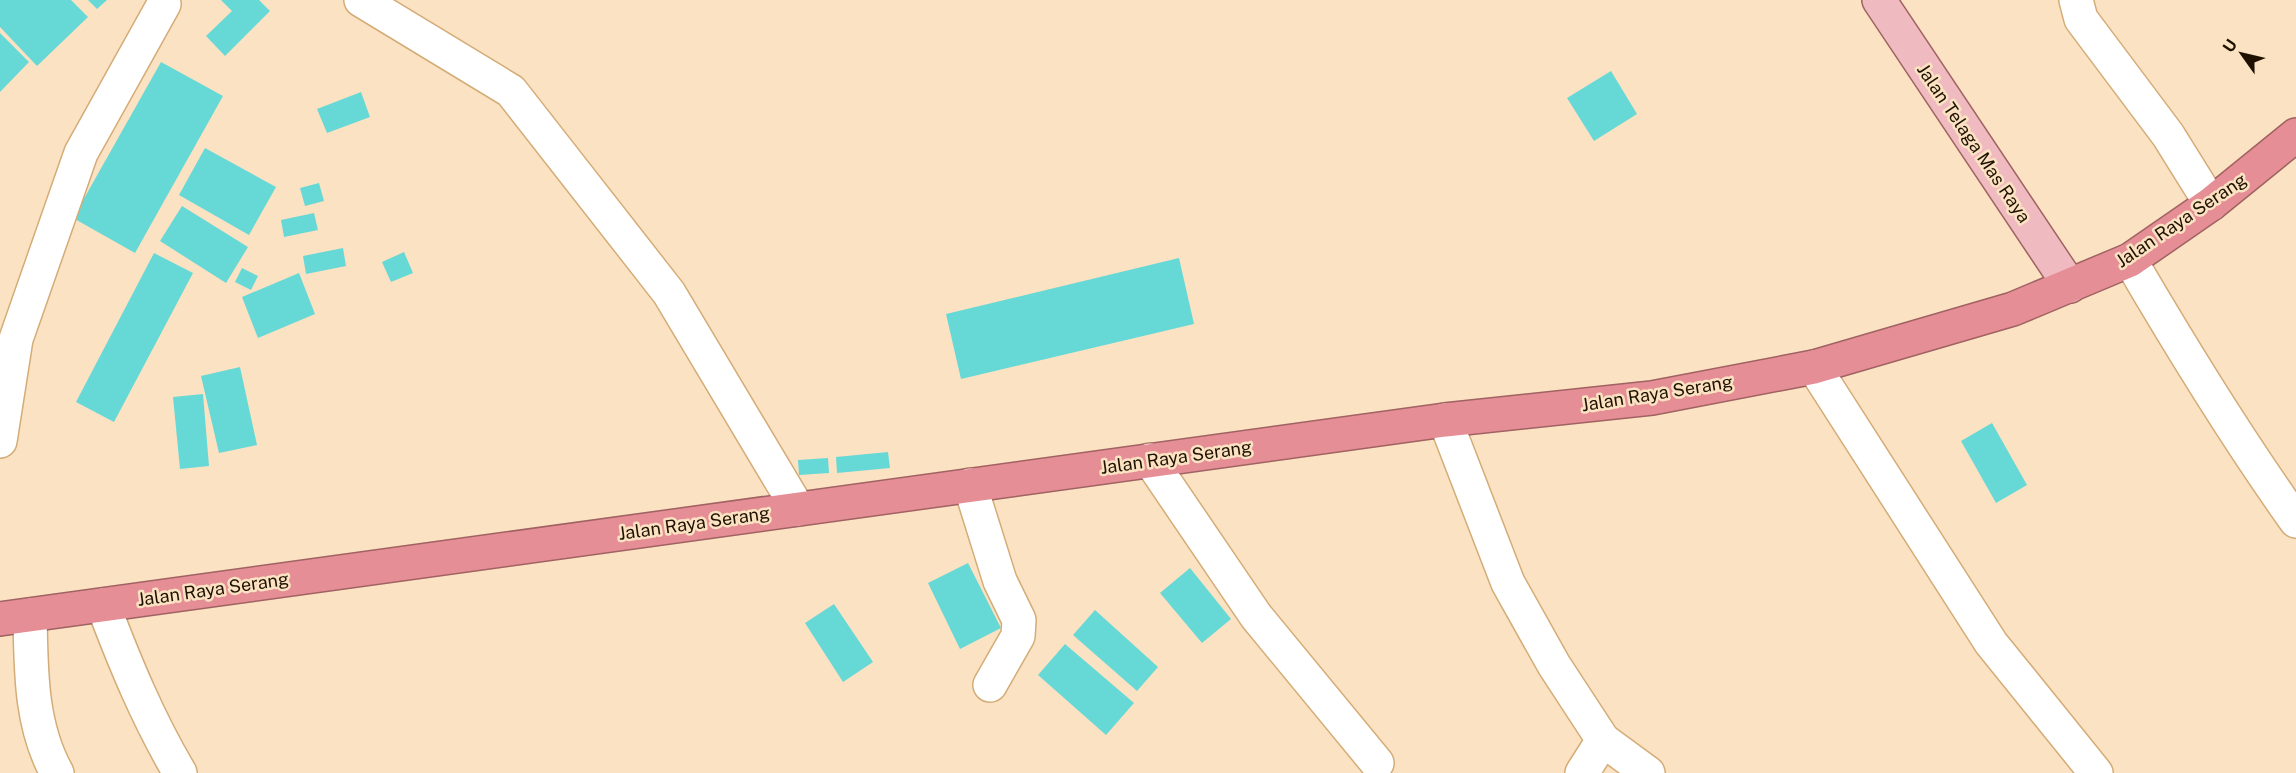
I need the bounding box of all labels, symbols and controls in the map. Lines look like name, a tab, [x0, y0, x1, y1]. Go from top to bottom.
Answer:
north arrow	[2212, 24, 2272, 84]
text: U	[2219, 36, 2241, 56]
street label: Jalan Telaga Mas Raya	[1913, 59, 2035, 227]
street label: Jalan Raya Serang	[2112, 169, 2250, 271]
street label: Jalan Raya Serang	[1580, 371, 1734, 415]
street label: Jalan Raya Serang	[1099, 436, 1253, 478]
street label: Jalan Raya Serang	[617, 502, 771, 544]
street label: Jalan Raya Serang	[136, 568, 290, 610]

